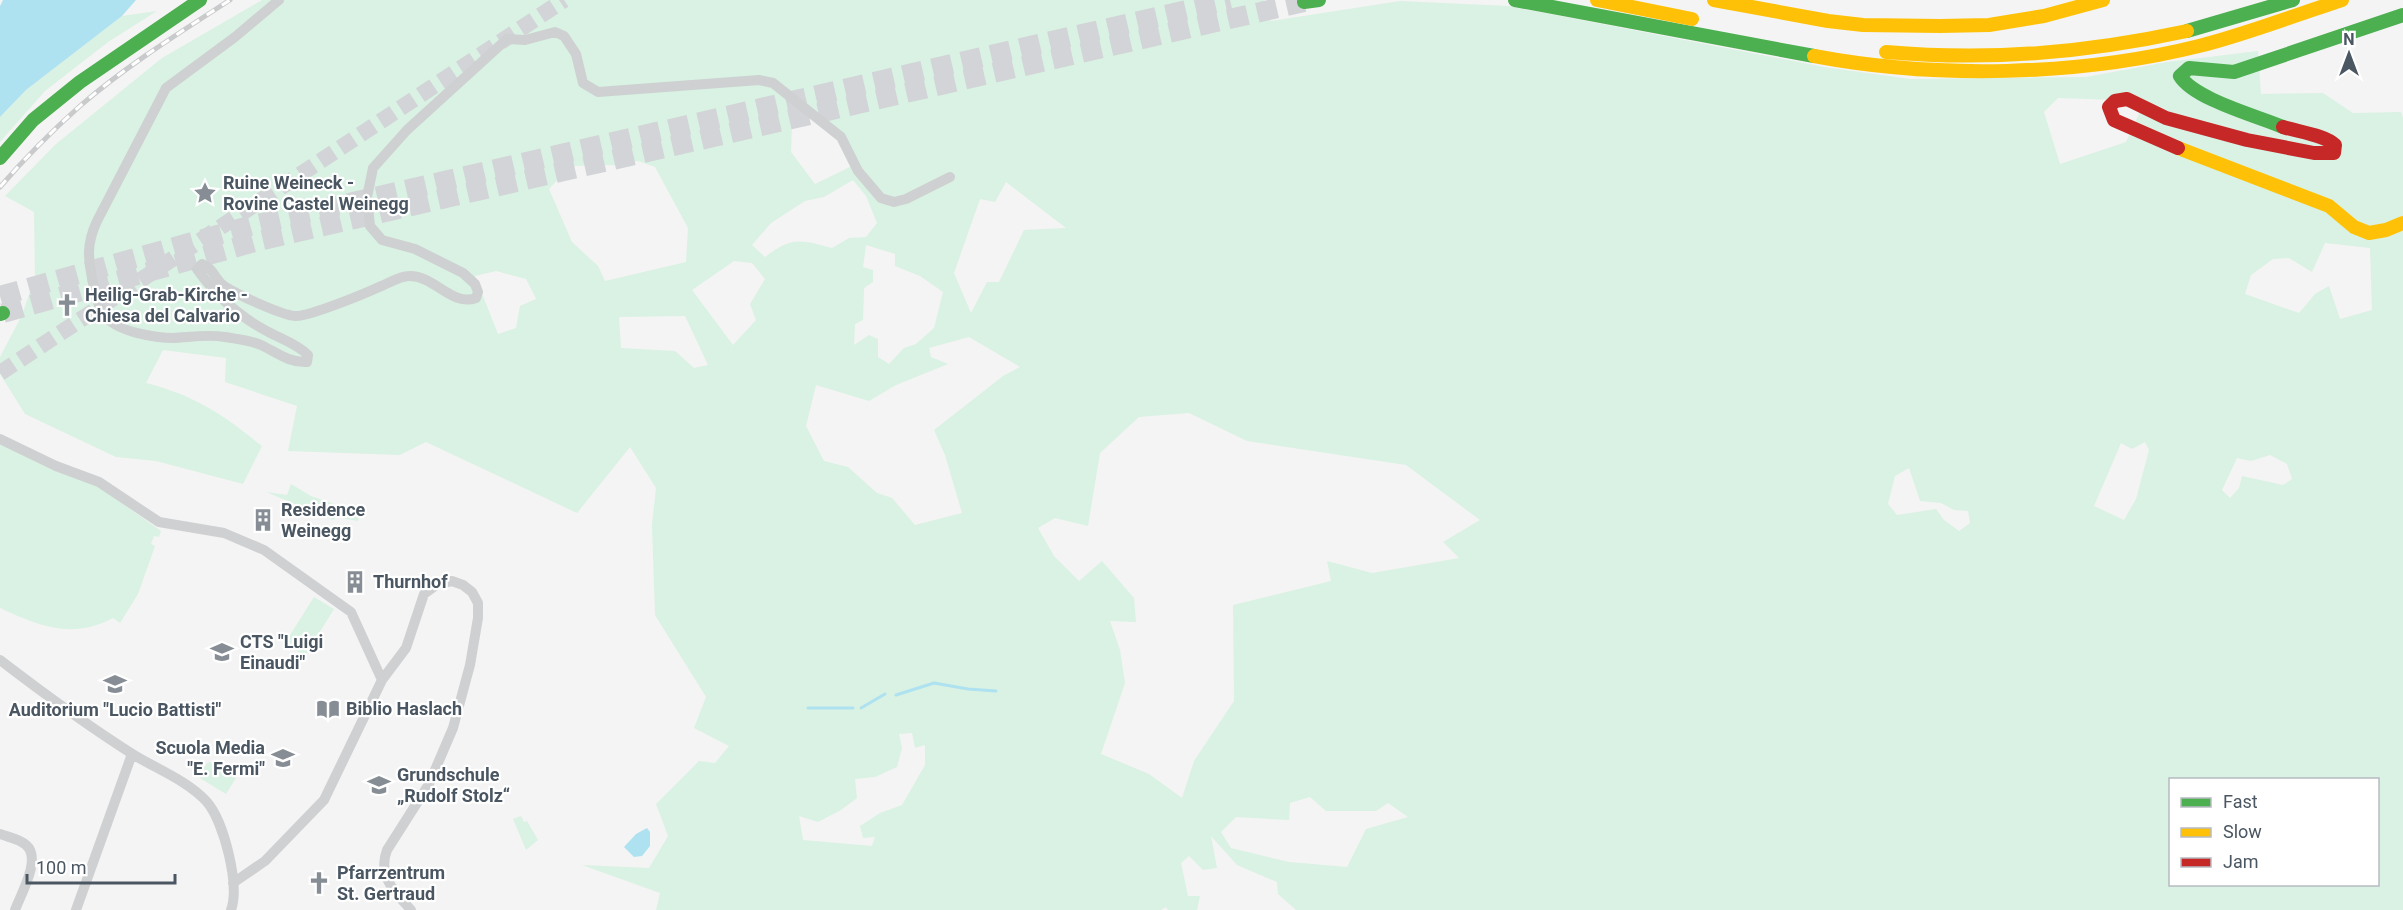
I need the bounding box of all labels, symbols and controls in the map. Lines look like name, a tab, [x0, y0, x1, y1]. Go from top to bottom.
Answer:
north arrow	[2319, 24, 2379, 84]
text: N	[2343, 30, 2355, 49]
place label: Ruine Weineck - Rovine Castel Weinegg	[223, 172, 409, 214]
place icon: Ruine Weineck - Rovine Castel Weinegg	[192, 180, 218, 206]
place label: Heilig-Grab-Kirche - Chiesa del Calvario	[85, 284, 248, 326]
church icon: Heilig-Grab-Kirche - Chiesa del Calvario	[54, 292, 80, 318]
place label: Residence Weinegg	[281, 499, 366, 541]
building icon: Residence Weinegg	[250, 507, 276, 533]
building icon: Thurnhof	[342, 569, 368, 595]
place label: Thurnhof	[373, 571, 448, 592]
place label: CTS "Luigi Einaudi"	[240, 631, 323, 673]
school or university icon: CTS "Luigi Einaudi"	[209, 639, 235, 665]
school or university icon: Auditorium "Lucio Battisti"	[102, 671, 128, 697]
library icon: Biblio Haslach	[315, 696, 341, 722]
place label: Biblio Haslach	[346, 698, 462, 719]
place label: Auditorium "Lucio Battisti"	[9, 699, 222, 720]
place label: Scuola Media "E. Fermi"	[155, 737, 265, 779]
school or university icon: Scuola Media "E. Fermi"	[270, 745, 296, 771]
place label: Grundschule „Rudolf Stolz“	[397, 764, 510, 806]
school or university icon: Grundschule „Rudolf Stolz“	[366, 772, 392, 798]
legend	[2169, 778, 2379, 886]
text: Fast	[2223, 791, 2258, 812]
text: Slow	[2223, 821, 2262, 842]
scale bar	[27, 847, 176, 885]
text: Jam	[2223, 851, 2259, 872]
text: 100 m	[36, 857, 87, 878]
place label: Pfarrzentrum St. Gertraud	[337, 862, 445, 904]
church icon: Pfarrzentrum St. Gertraud	[306, 870, 332, 896]

